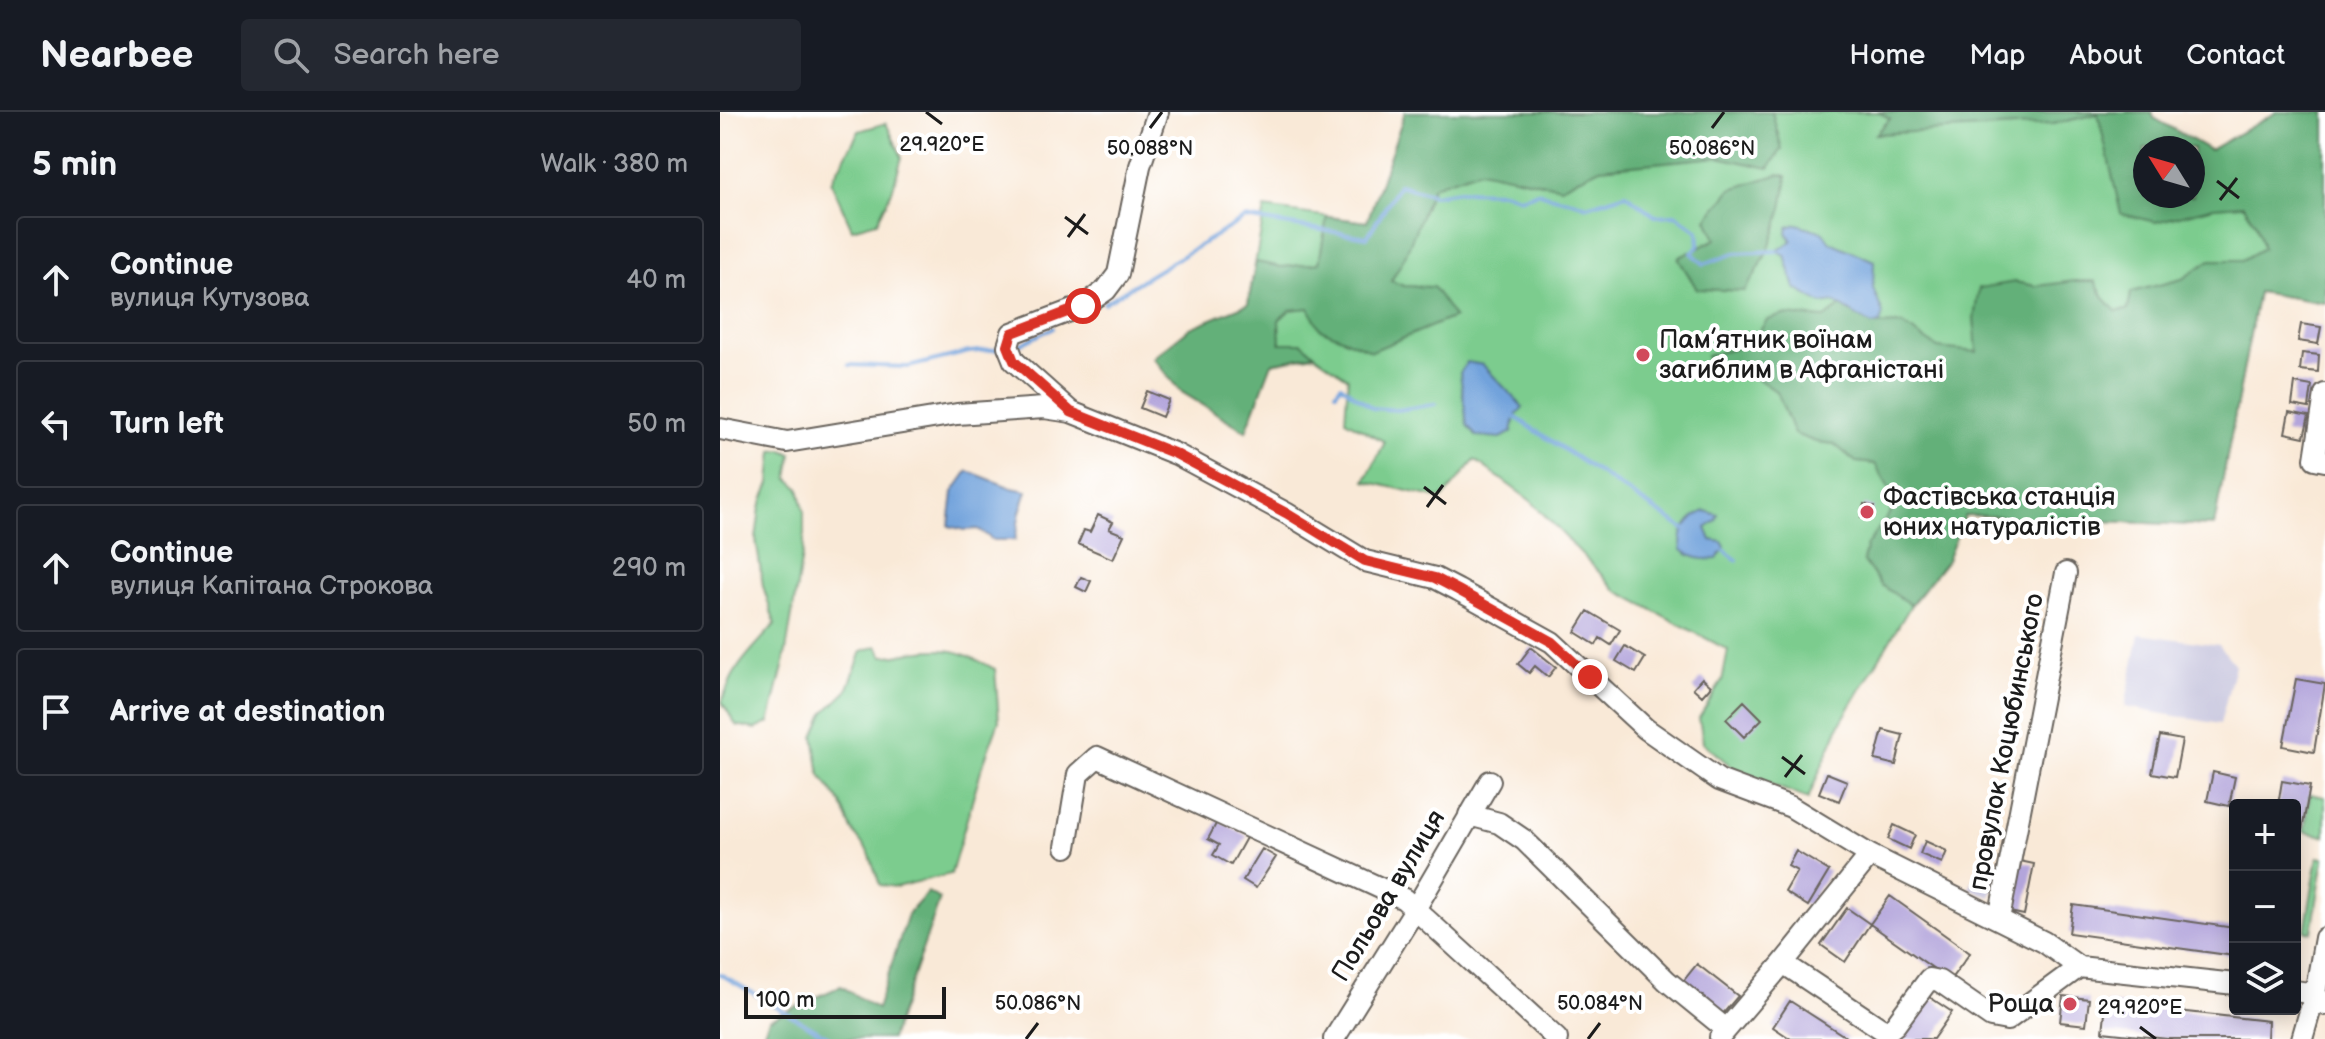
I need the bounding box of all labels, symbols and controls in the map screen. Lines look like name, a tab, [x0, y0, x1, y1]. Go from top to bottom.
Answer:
search box	[241, 19, 801, 91]
text: Nearbee	[40, 33, 193, 78]
icon: search	[269, 33, 313, 77]
text: Search here	[333, 37, 500, 73]
text: Home	[1849, 39, 1925, 72]
text: Map	[1969, 39, 2026, 72]
text: About	[2070, 39, 2142, 72]
text: Contact	[2186, 39, 2285, 72]
text: 29.920°E	[900, 133, 984, 157]
north arrow	[2133, 136, 2205, 208]
text: 50.088°N	[1107, 137, 1193, 161]
text: 50.086°N	[1669, 137, 1755, 161]
text: 5 min	[32, 144, 117, 185]
text: Walk · 380 m	[541, 149, 688, 180]
text: Continue	[110, 247, 233, 283]
icon: ahead	[34, 258, 78, 302]
text: 40 m	[626, 265, 686, 296]
text: вулиця Кутузова	[110, 283, 310, 314]
route start	[1065, 288, 1101, 324]
place label: Пам’ятник воїнам загиблим в Афганістані	[1659, 325, 1944, 386]
marker: Пам’ятник воїнам загиблим в Афганістані	[1634, 346, 1652, 364]
icon: left	[34, 402, 78, 446]
text: Turn left	[110, 406, 224, 442]
text: 50 m	[627, 409, 686, 440]
place label: Фастівська станція юних натуралістів	[1883, 482, 2115, 543]
marker: Фастівська станція юних натуралістів	[1858, 503, 1876, 521]
text: Continue	[110, 535, 233, 571]
icon: ahead	[34, 546, 78, 590]
text: 290 m	[612, 553, 686, 584]
text: вулиця Капітана Строкова	[110, 571, 433, 602]
street label: провулок Коцюбинського	[1963, 591, 2051, 893]
route end	[1572, 659, 1608, 695]
icon: arrive	[34, 690, 78, 734]
text: Arrive at destination	[110, 694, 386, 730]
map controls	[2229, 799, 2301, 1015]
button: +	[2229, 799, 2301, 871]
street label: Польова вулиця	[1326, 805, 1452, 987]
button: −	[2229, 871, 2301, 943]
button: layers	[2229, 943, 2301, 1015]
scale bar	[744, 983, 946, 1019]
text: 100 m	[756, 987, 815, 1014]
place label: Роща	[1987, 989, 2054, 1020]
text: 50.086°N	[995, 992, 1081, 1016]
text: 50.084°N	[1557, 992, 1643, 1016]
marker: Роща	[2061, 995, 2079, 1013]
text: 29.920°E	[2098, 996, 2182, 1020]

